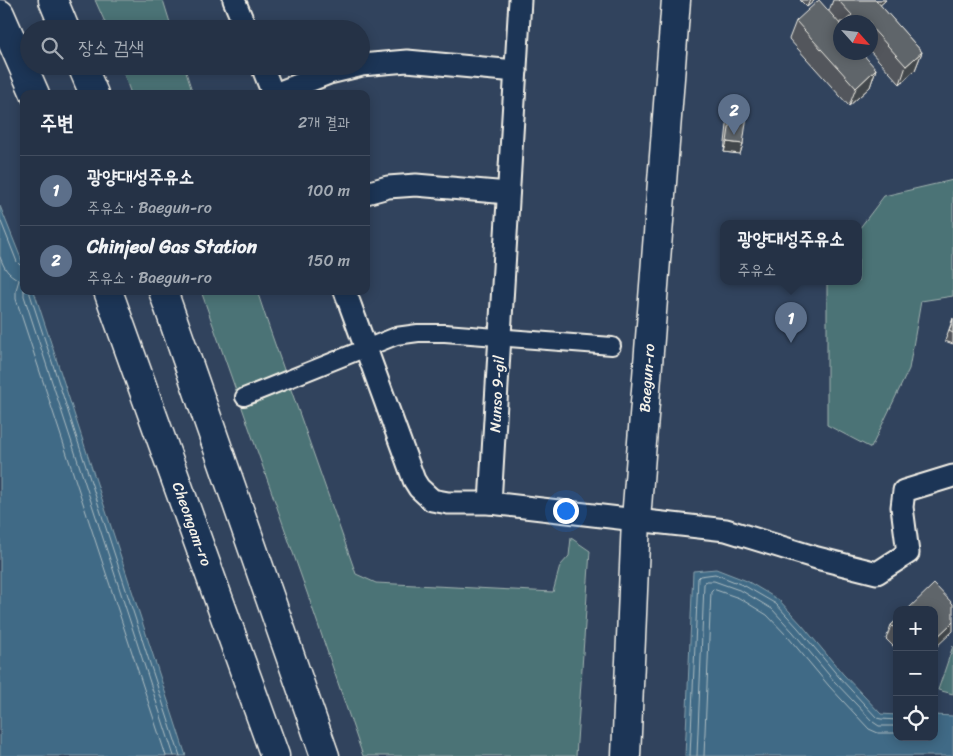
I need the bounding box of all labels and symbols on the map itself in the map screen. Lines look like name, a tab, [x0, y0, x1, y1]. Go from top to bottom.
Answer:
north arrow	[833, 15, 878, 60]
pin: 2	[718, 94, 750, 135]
pin: 1	[775, 302, 807, 343]
street label: Baegun-ro	[632, 342, 662, 413]
street label: Nunso 9-gil	[482, 354, 512, 433]
street label: Cheongam-ro	[165, 478, 219, 570]
your location	[553, 498, 579, 524]

